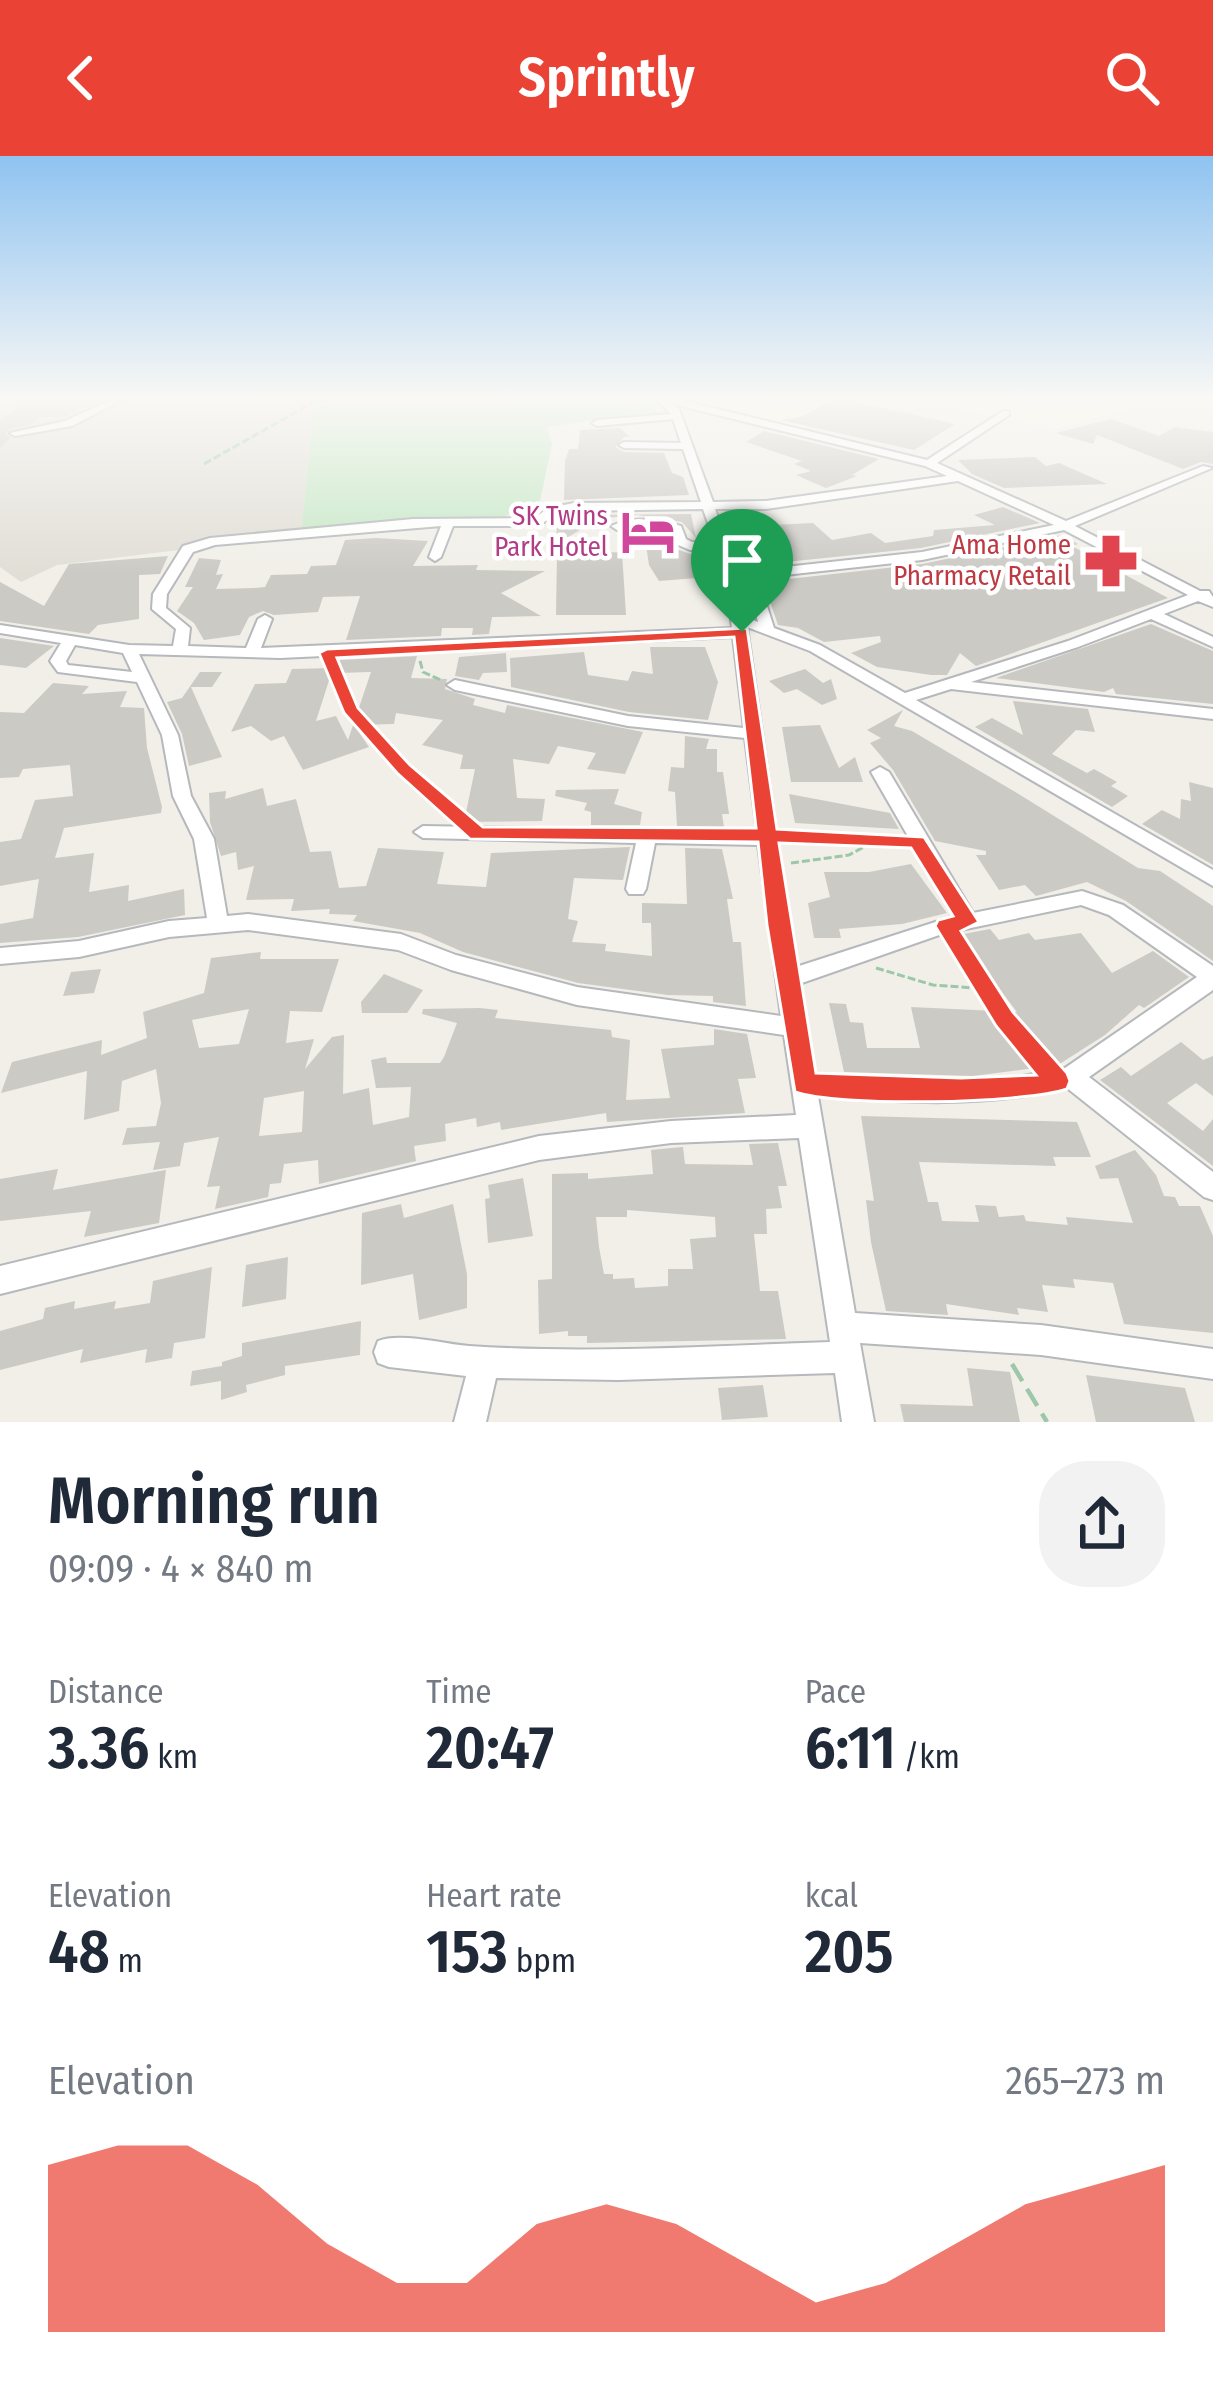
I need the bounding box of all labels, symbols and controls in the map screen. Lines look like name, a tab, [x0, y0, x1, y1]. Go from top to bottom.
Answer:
icon: back	[48, 45, 114, 111]
icon: search	[1099, 45, 1165, 111]
text: Sprintly	[518, 46, 695, 110]
place label: SK Twins Park Hotel	[494, 500, 608, 563]
hotel icon: SK Twins Park Hotel	[619, 503, 677, 561]
pin	[691, 509, 793, 632]
icon: arrive	[709, 527, 775, 593]
place label: Ama Home Pharmacy Retail	[893, 529, 1071, 592]
pharmacy icon: Ama Home Pharmacy Retail	[1082, 532, 1140, 590]
text: Morning run	[48, 1461, 380, 1540]
button: share	[1039, 1461, 1165, 1587]
text: 09:09 · 4 × 840 m	[48, 1546, 314, 1592]
text: Distance	[48, 1672, 164, 1712]
text: Time	[426, 1672, 492, 1712]
text: Pace	[805, 1672, 866, 1712]
text: 3.36	[48, 1712, 150, 1784]
text: 20:47	[426, 1712, 554, 1784]
text: 6:11	[805, 1712, 896, 1784]
text: km	[150, 1737, 198, 1777]
text: /km	[896, 1737, 960, 1777]
text: Elevation	[48, 1876, 172, 1916]
text: Heart rate	[426, 1876, 562, 1916]
text: kcal	[805, 1876, 858, 1916]
text: 48	[48, 1916, 110, 1988]
text: 153	[426, 1916, 508, 1988]
text: 205	[805, 1916, 894, 1988]
text: m	[110, 1941, 143, 1981]
text: bpm	[508, 1941, 576, 1981]
text: Elevation	[48, 2058, 195, 2104]
text: 265–273 m	[1005, 2058, 1165, 2104]

